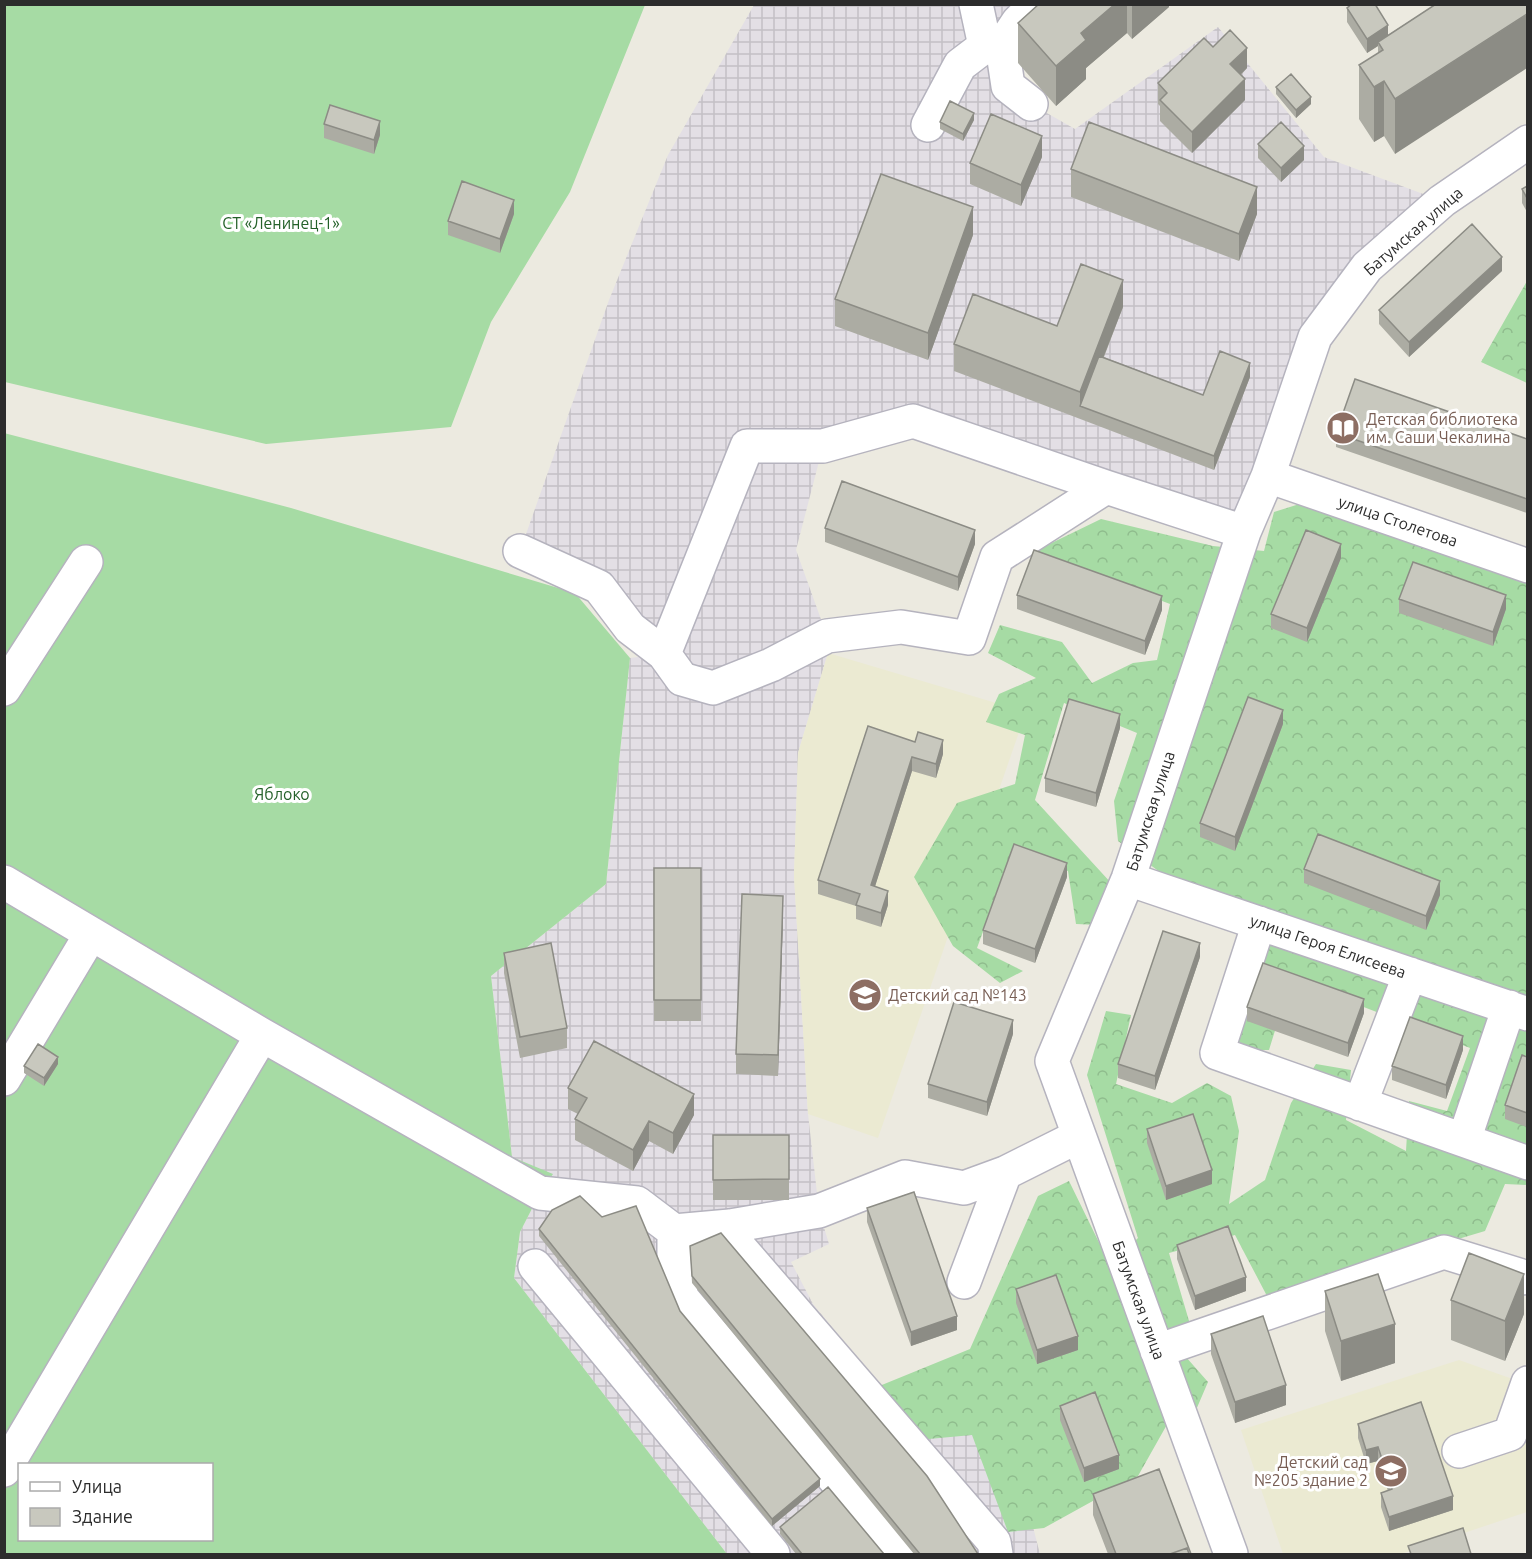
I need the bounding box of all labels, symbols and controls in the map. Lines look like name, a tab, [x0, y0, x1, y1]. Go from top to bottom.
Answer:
street label: Батумская улица	[1360, 183, 1466, 279]
park label: СТ «Ленинец-1»	[222, 214, 340, 232]
library icon: Детская библиотека им. Саши Чекалина	[1325, 410, 1361, 446]
place label: Детская библиотека им. Саши Чекалина	[1366, 410, 1518, 446]
street label: улица Столетова	[1336, 492, 1460, 550]
street label: Батумская улица	[1122, 749, 1178, 873]
park label: Яблоко	[254, 785, 310, 803]
street label: улица Героя Елисеева	[1248, 911, 1408, 981]
school or university icon: Детский сад №143	[847, 977, 883, 1013]
place label: Детский сад №143	[888, 986, 1027, 1004]
street label: Батумская улица	[1109, 1238, 1169, 1362]
place label: Детский сад №205 здание 2	[1254, 1453, 1368, 1489]
school or university icon: Детский сад №205 здание 2	[1373, 1453, 1409, 1489]
legend	[18, 1463, 213, 1541]
text: Улица	[72, 1476, 122, 1496]
text: Здание	[72, 1506, 133, 1526]

